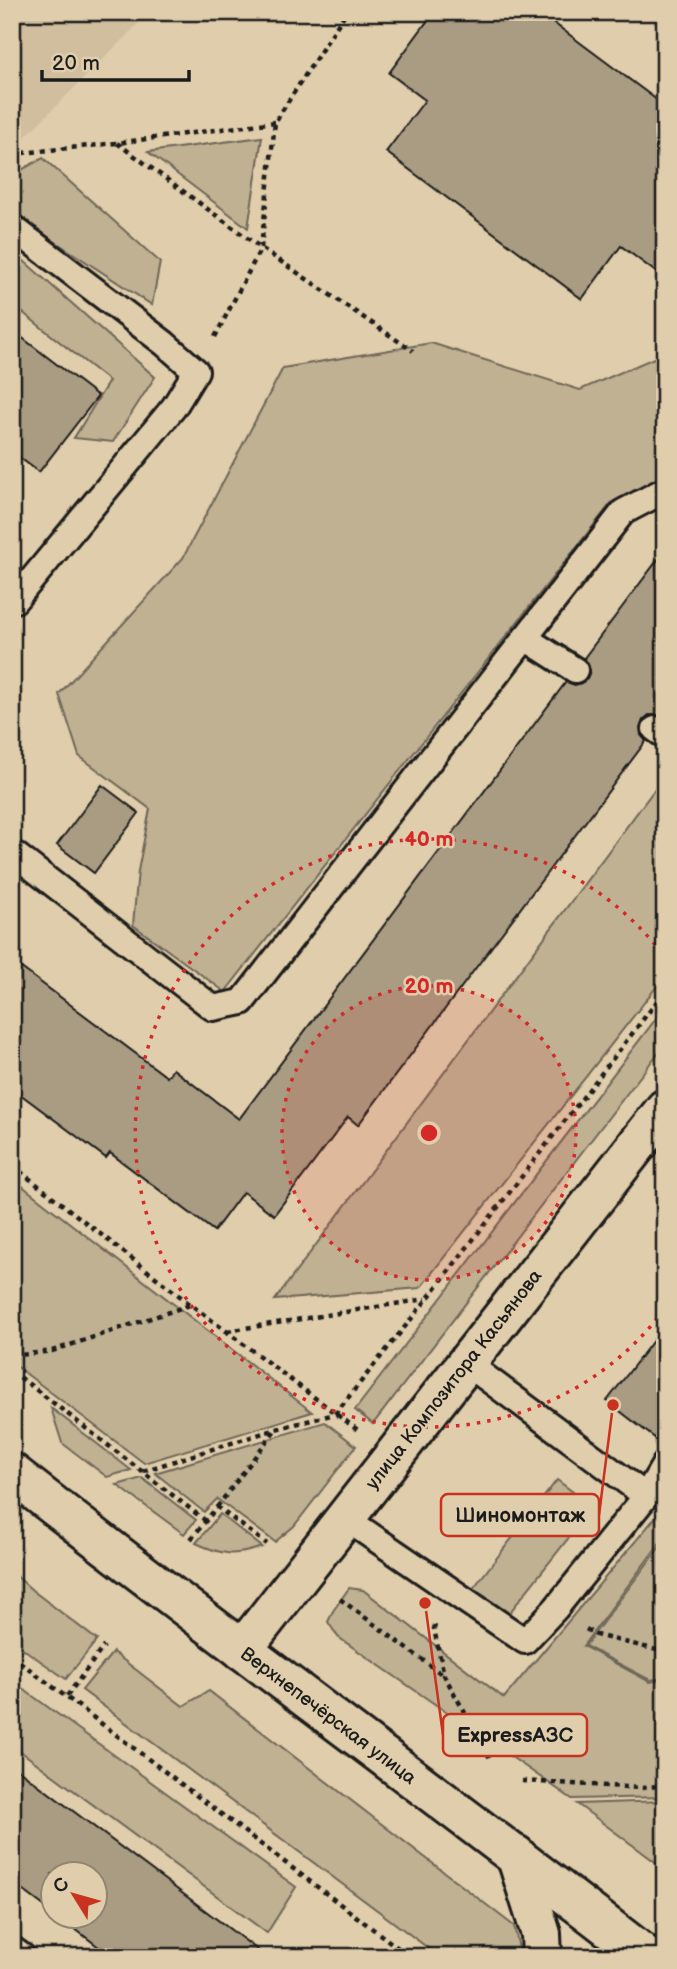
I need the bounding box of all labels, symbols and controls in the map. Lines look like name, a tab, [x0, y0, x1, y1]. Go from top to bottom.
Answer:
scale bar	[42, 38, 189, 82]
text: 20 m	[52, 51, 100, 76]
text: 40 m	[404, 827, 454, 852]
text: 20 m	[405, 974, 453, 999]
centre of rings	[417, 1121, 441, 1145]
street label: улица Композитора Касьянова	[361, 1265, 547, 1495]
callout: Шиномонтаж	[441, 1494, 599, 1536]
text: Шиномонтаж	[455, 1503, 585, 1528]
street label: Верхнепечёрская улица	[236, 1643, 421, 1790]
callout: ExpressАЗС	[443, 1714, 587, 1756]
text: ExpressАЗС	[457, 1723, 573, 1748]
north arrow	[38, 1860, 108, 1930]
text: С	[48, 1873, 75, 1898]

